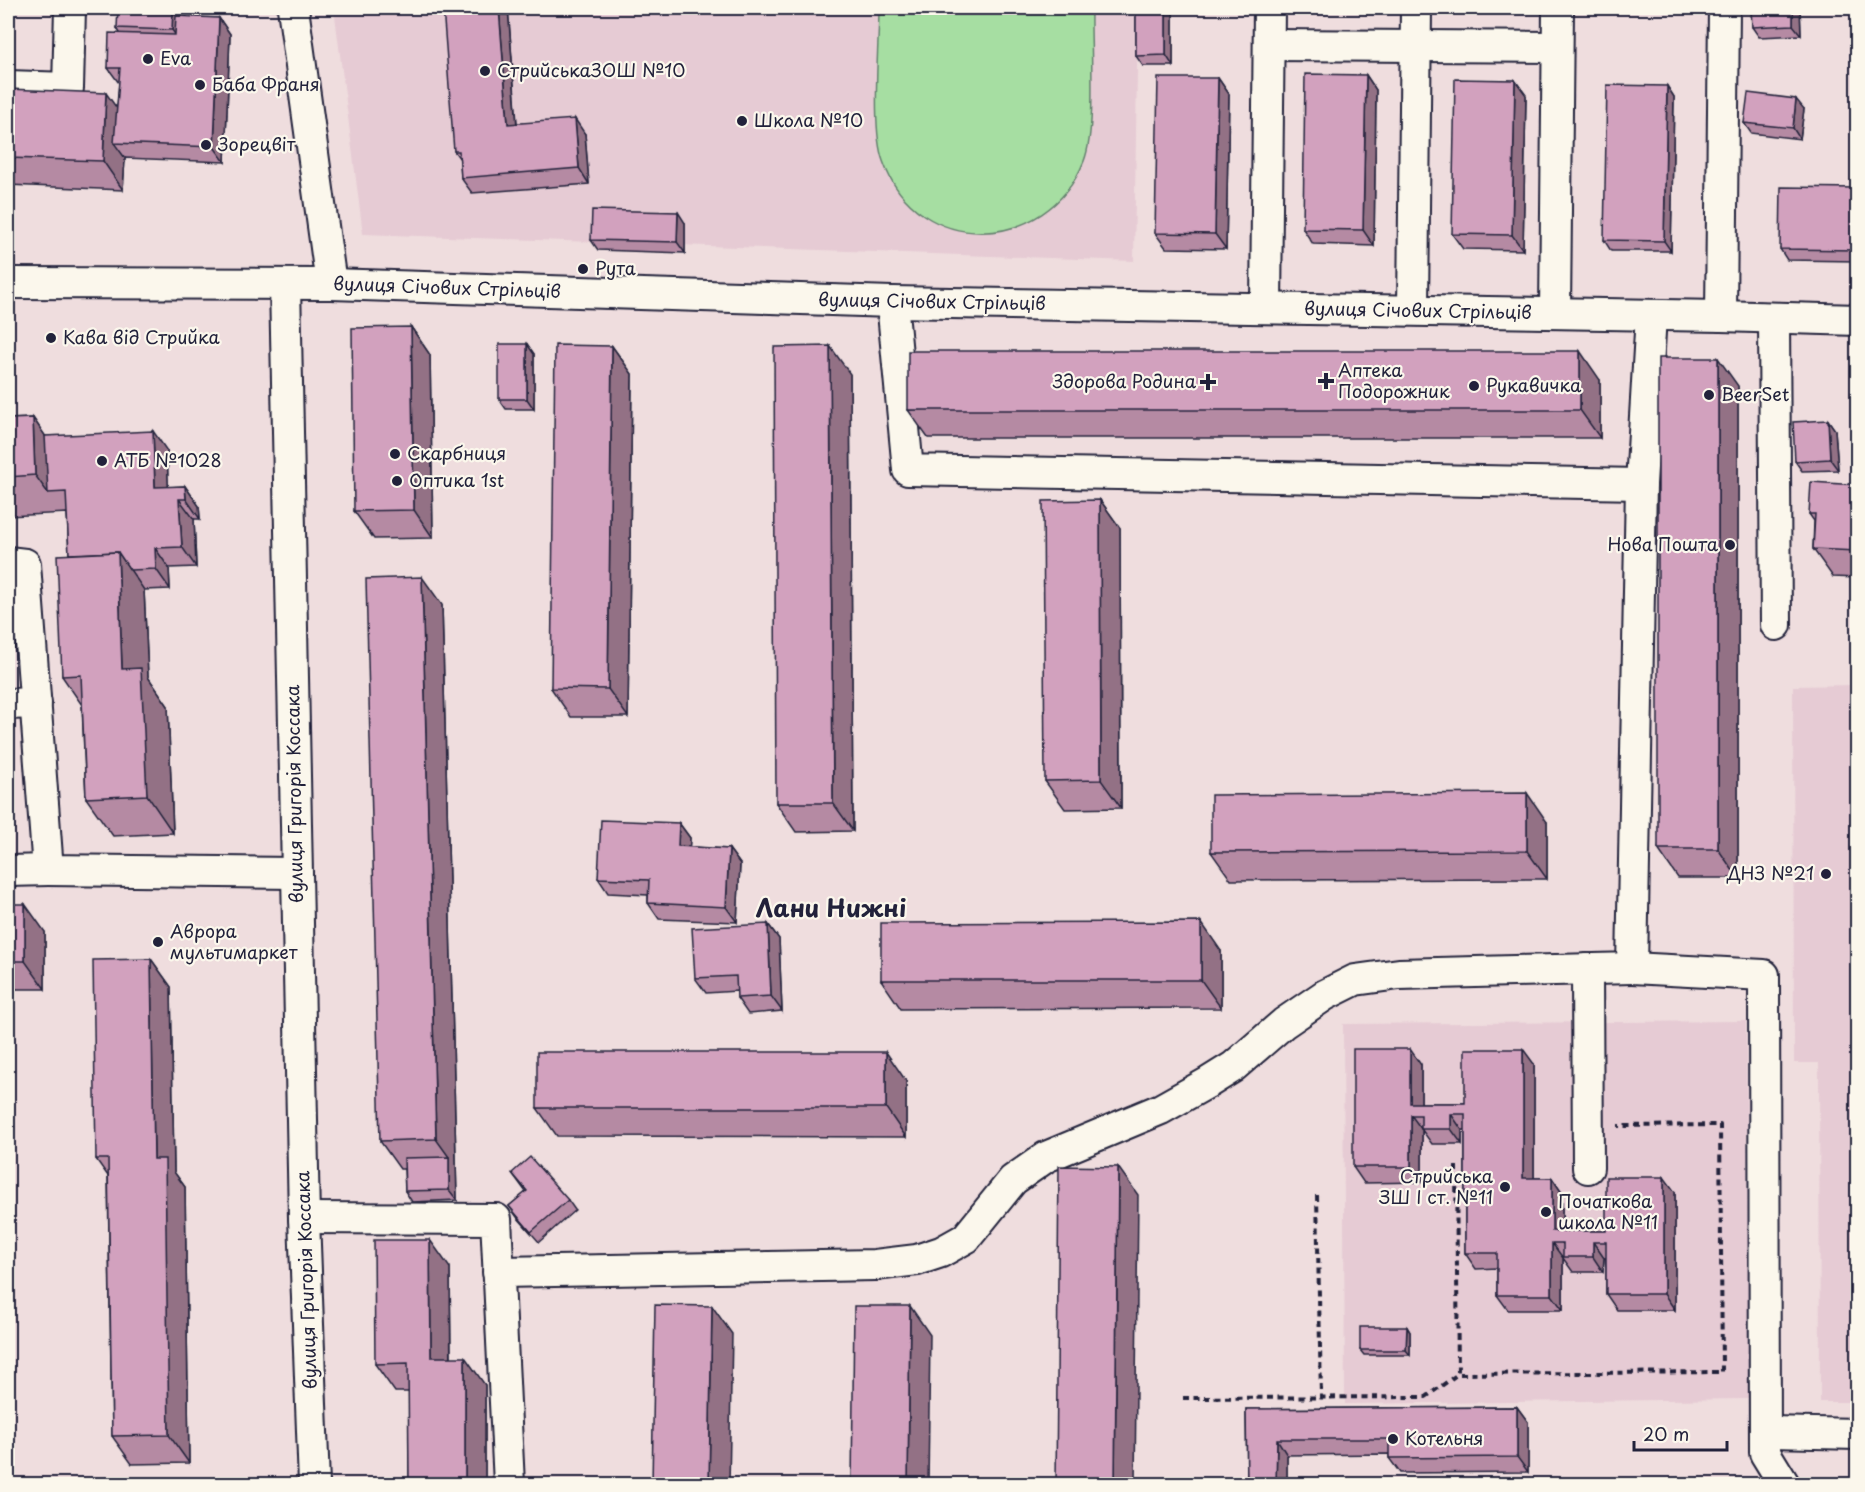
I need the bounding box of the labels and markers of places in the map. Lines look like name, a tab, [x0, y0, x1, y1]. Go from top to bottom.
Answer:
place label: Eva	[160, 44, 191, 71]
marker: Eva	[141, 52, 155, 66]
place label: СтрийськаЗОШ №10	[497, 56, 686, 83]
marker: СтрийськаЗОШ №10	[478, 64, 492, 78]
place label: Баба Франя	[212, 70, 320, 97]
marker: Баба Франя	[193, 78, 207, 92]
place label: Школа №10	[754, 106, 863, 133]
marker: Школа №10	[735, 114, 749, 128]
place label: Зорецвіт	[217, 130, 296, 157]
marker: Зорецвіт	[199, 138, 213, 152]
place label: Рута	[595, 254, 636, 281]
marker: Рута	[576, 262, 590, 276]
place label: Кава від Стрийка	[63, 323, 220, 350]
marker: Кава від Стрийка	[44, 331, 58, 345]
place label: Аптека Подорожник	[1338, 356, 1450, 404]
place label: Здорова Родина	[1052, 367, 1197, 394]
place label: Рукавичка	[1486, 371, 1582, 398]
marker: Аптека Подорожник	[1319, 374, 1333, 388]
marker: Здорова Родина	[1201, 375, 1215, 389]
marker: Рукавичка	[1467, 379, 1481, 393]
place label: BeerSet	[1721, 380, 1790, 407]
marker: BeerSet	[1702, 388, 1716, 402]
place label: Скарбниця	[407, 439, 506, 466]
place label: АТБ №1028	[114, 446, 222, 473]
marker: Скарбниця	[388, 447, 402, 461]
marker: АТБ №1028	[95, 454, 109, 468]
place label: Оптика 1st	[409, 466, 504, 493]
marker: Оптика 1st	[390, 474, 404, 488]
place label: Нова Пошта	[1608, 530, 1719, 557]
marker: Нова Пошта	[1723, 538, 1737, 552]
place label: ДНЗ №21	[1726, 859, 1814, 886]
marker: ДНЗ №21	[1819, 867, 1833, 881]
place label: Аврора мультимаркет	[170, 917, 298, 965]
marker: Аврора мультимаркет	[151, 935, 165, 949]
place label: Стрийська ЗШ I ст. №11	[1379, 1162, 1494, 1210]
marker: Стрийська ЗШ I ст. №11	[1498, 1180, 1512, 1194]
place label: Початкова школа №11	[1558, 1187, 1658, 1235]
marker: Початкова школа №11	[1539, 1205, 1553, 1219]
place label: Котельня	[1405, 1424, 1484, 1451]
marker: Котельня	[1386, 1432, 1400, 1446]

